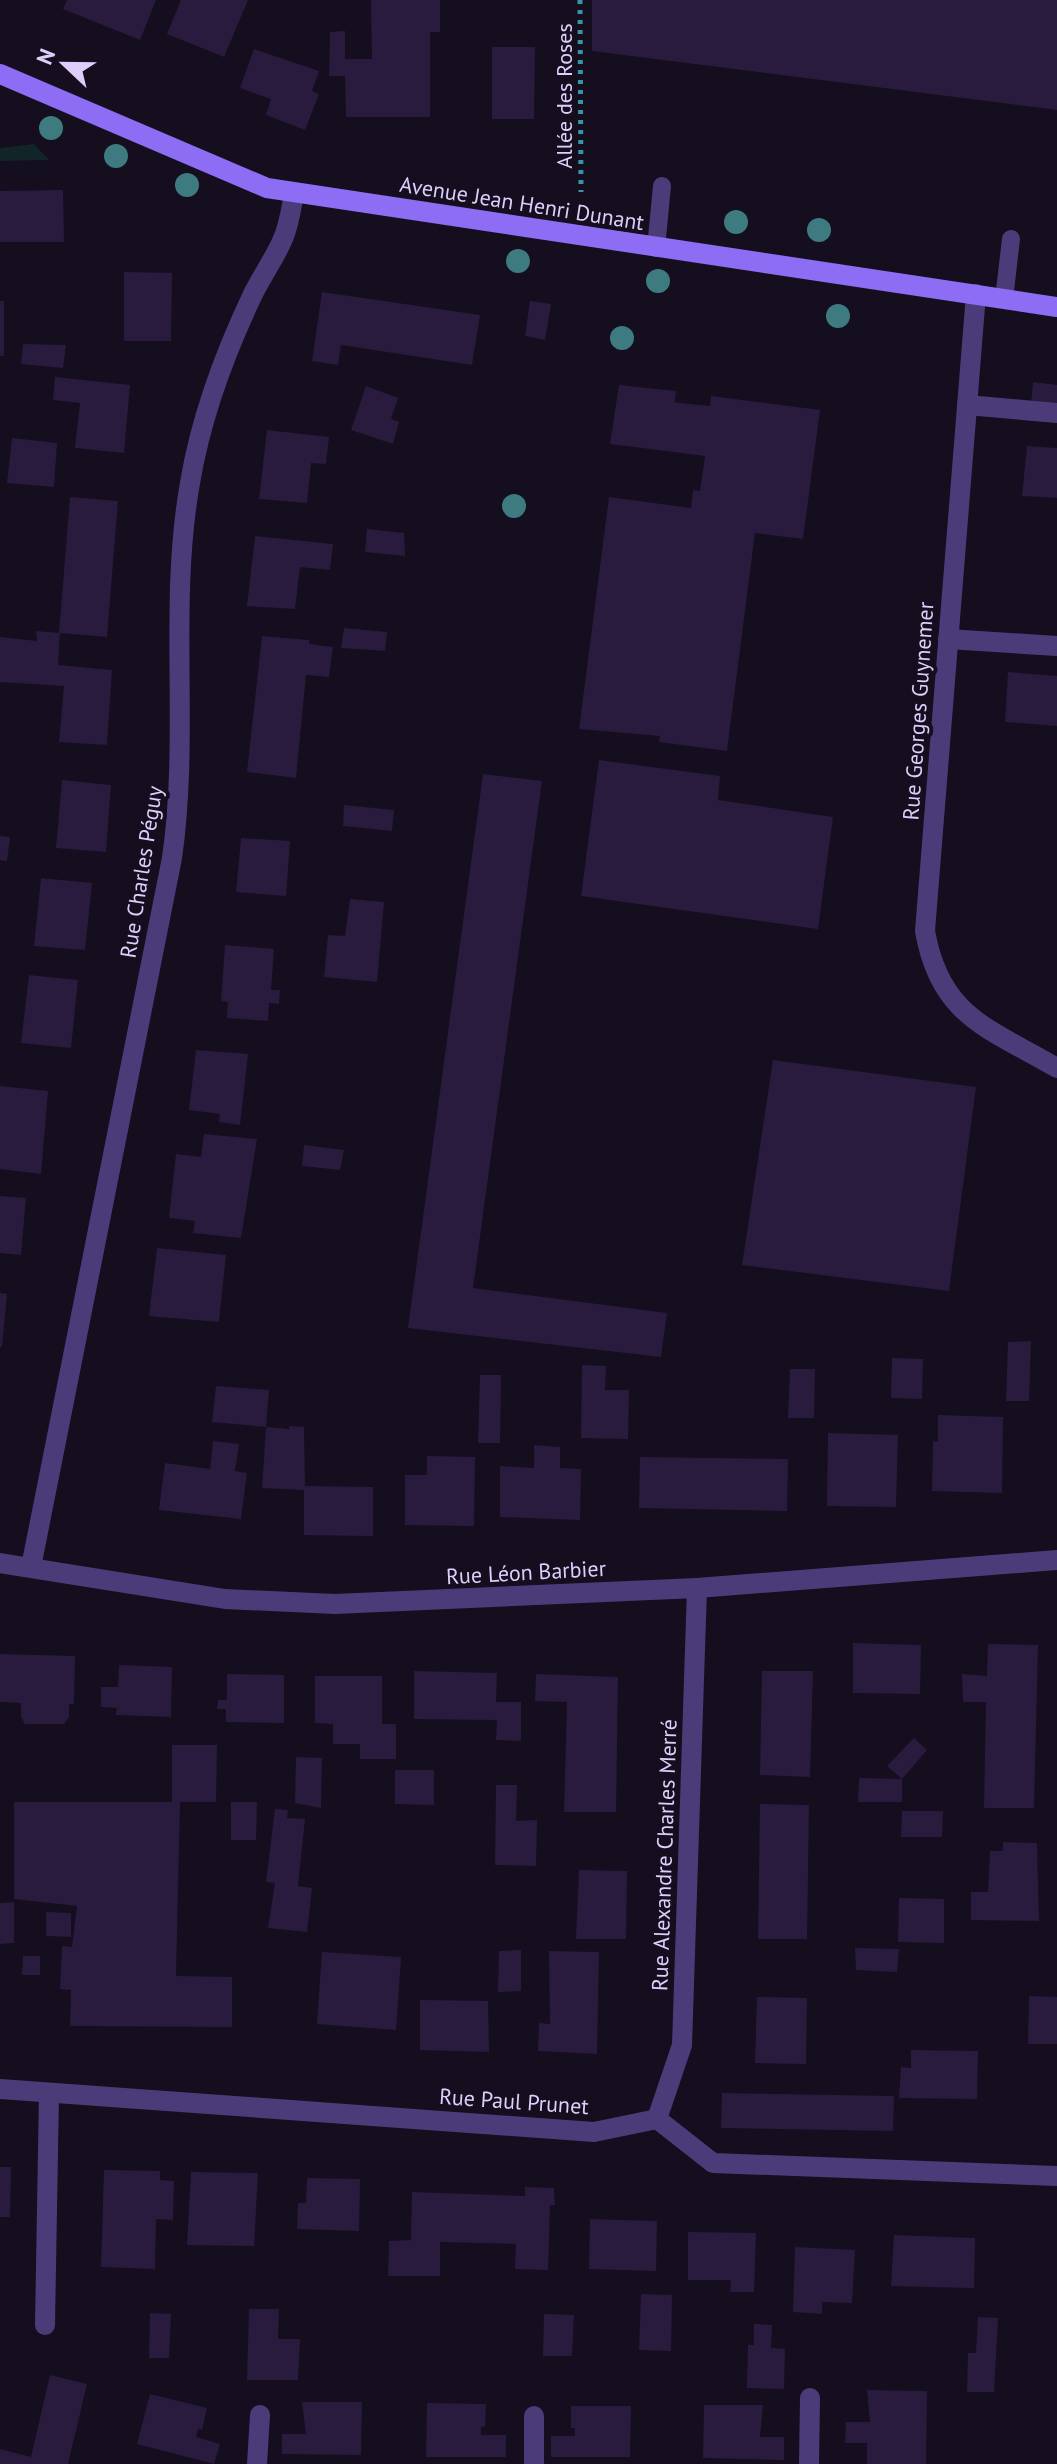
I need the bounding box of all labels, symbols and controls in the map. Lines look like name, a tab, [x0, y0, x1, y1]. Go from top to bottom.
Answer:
street label: Allée des Roses	[550, 23, 578, 169]
north arrow	[24, 24, 104, 104]
text: N	[30, 45, 61, 68]
street label: Avenue Jean Henri Dunant	[398, 170, 647, 236]
street label: Rue Georges Guynemer	[896, 600, 940, 821]
street label: Rue Charles Péguy	[114, 783, 169, 960]
street label: Rue Léon Barbier	[445, 1554, 607, 1590]
street label: Rue Alexandre Charles Merré	[645, 1719, 683, 1991]
street label: Rue Paul Prunet	[438, 2082, 590, 2120]

